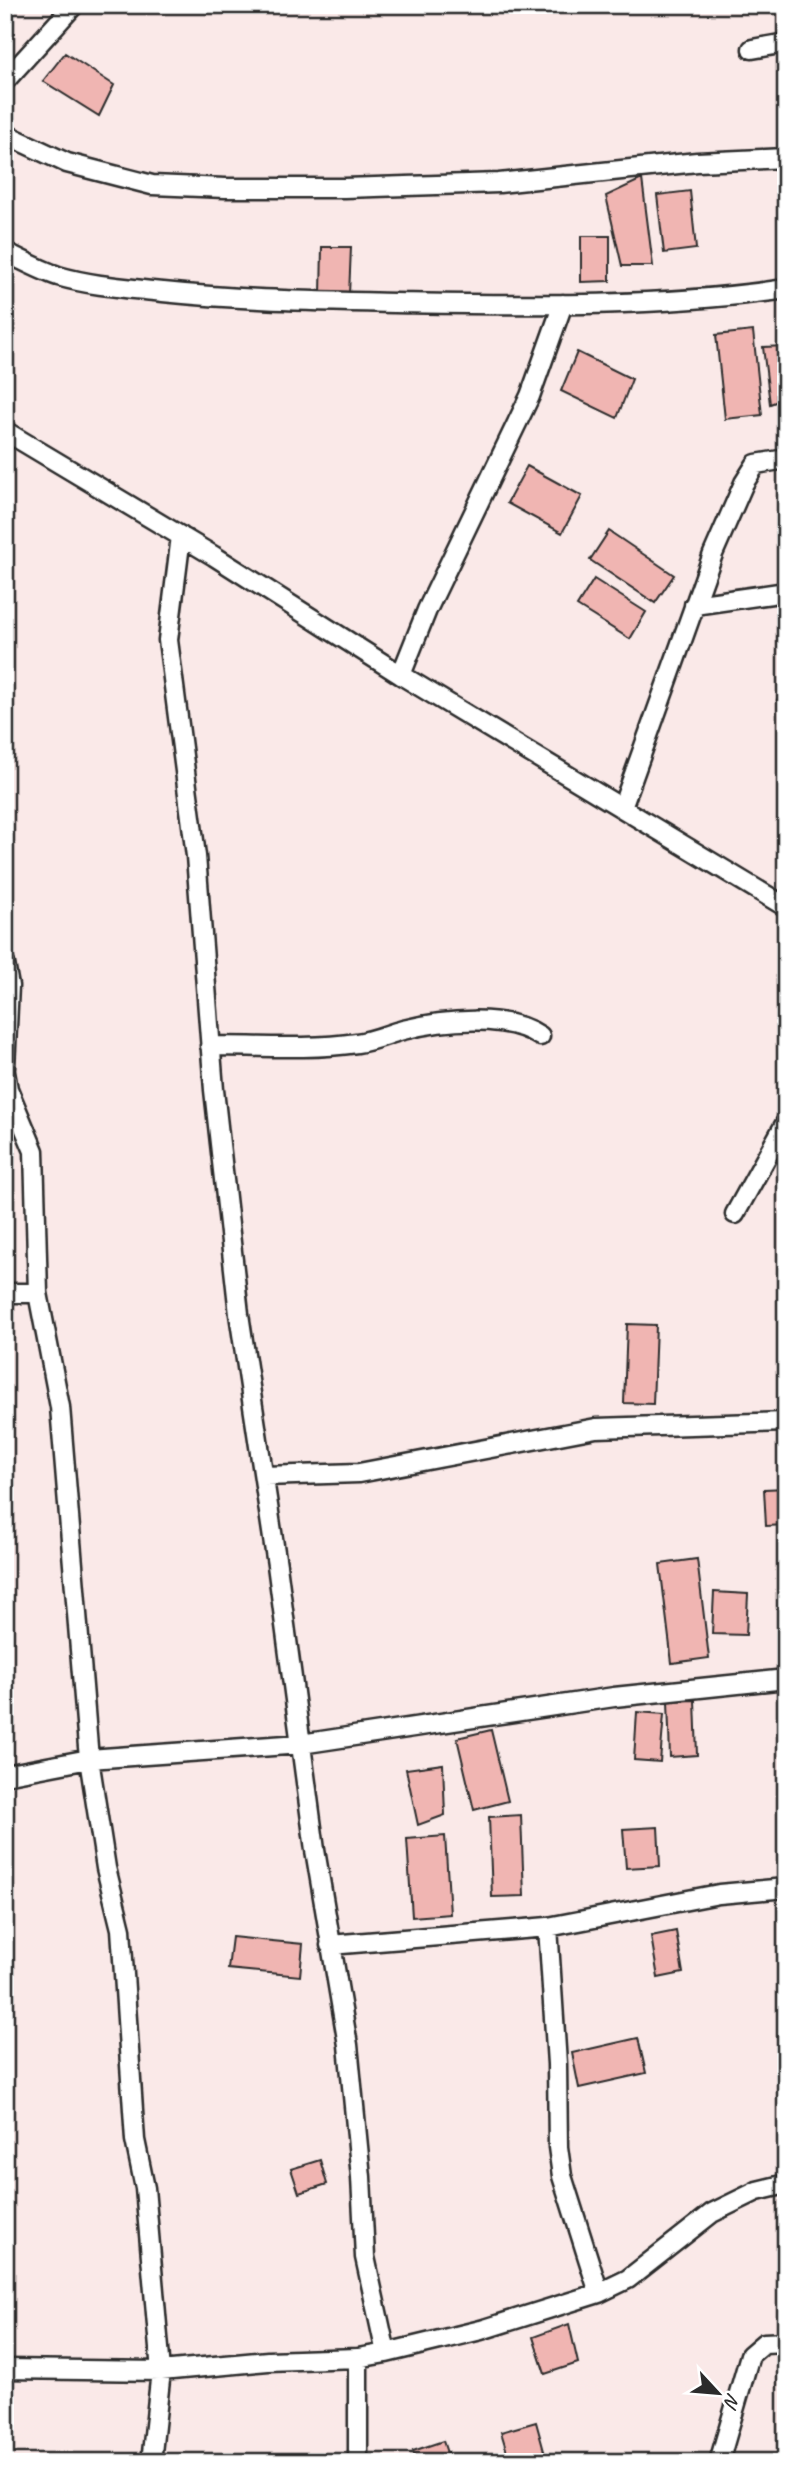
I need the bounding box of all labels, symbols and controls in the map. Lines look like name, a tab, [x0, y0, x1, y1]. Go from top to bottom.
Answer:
north arrow	[682, 2358, 752, 2428]
text: N	[718, 2389, 746, 2413]

